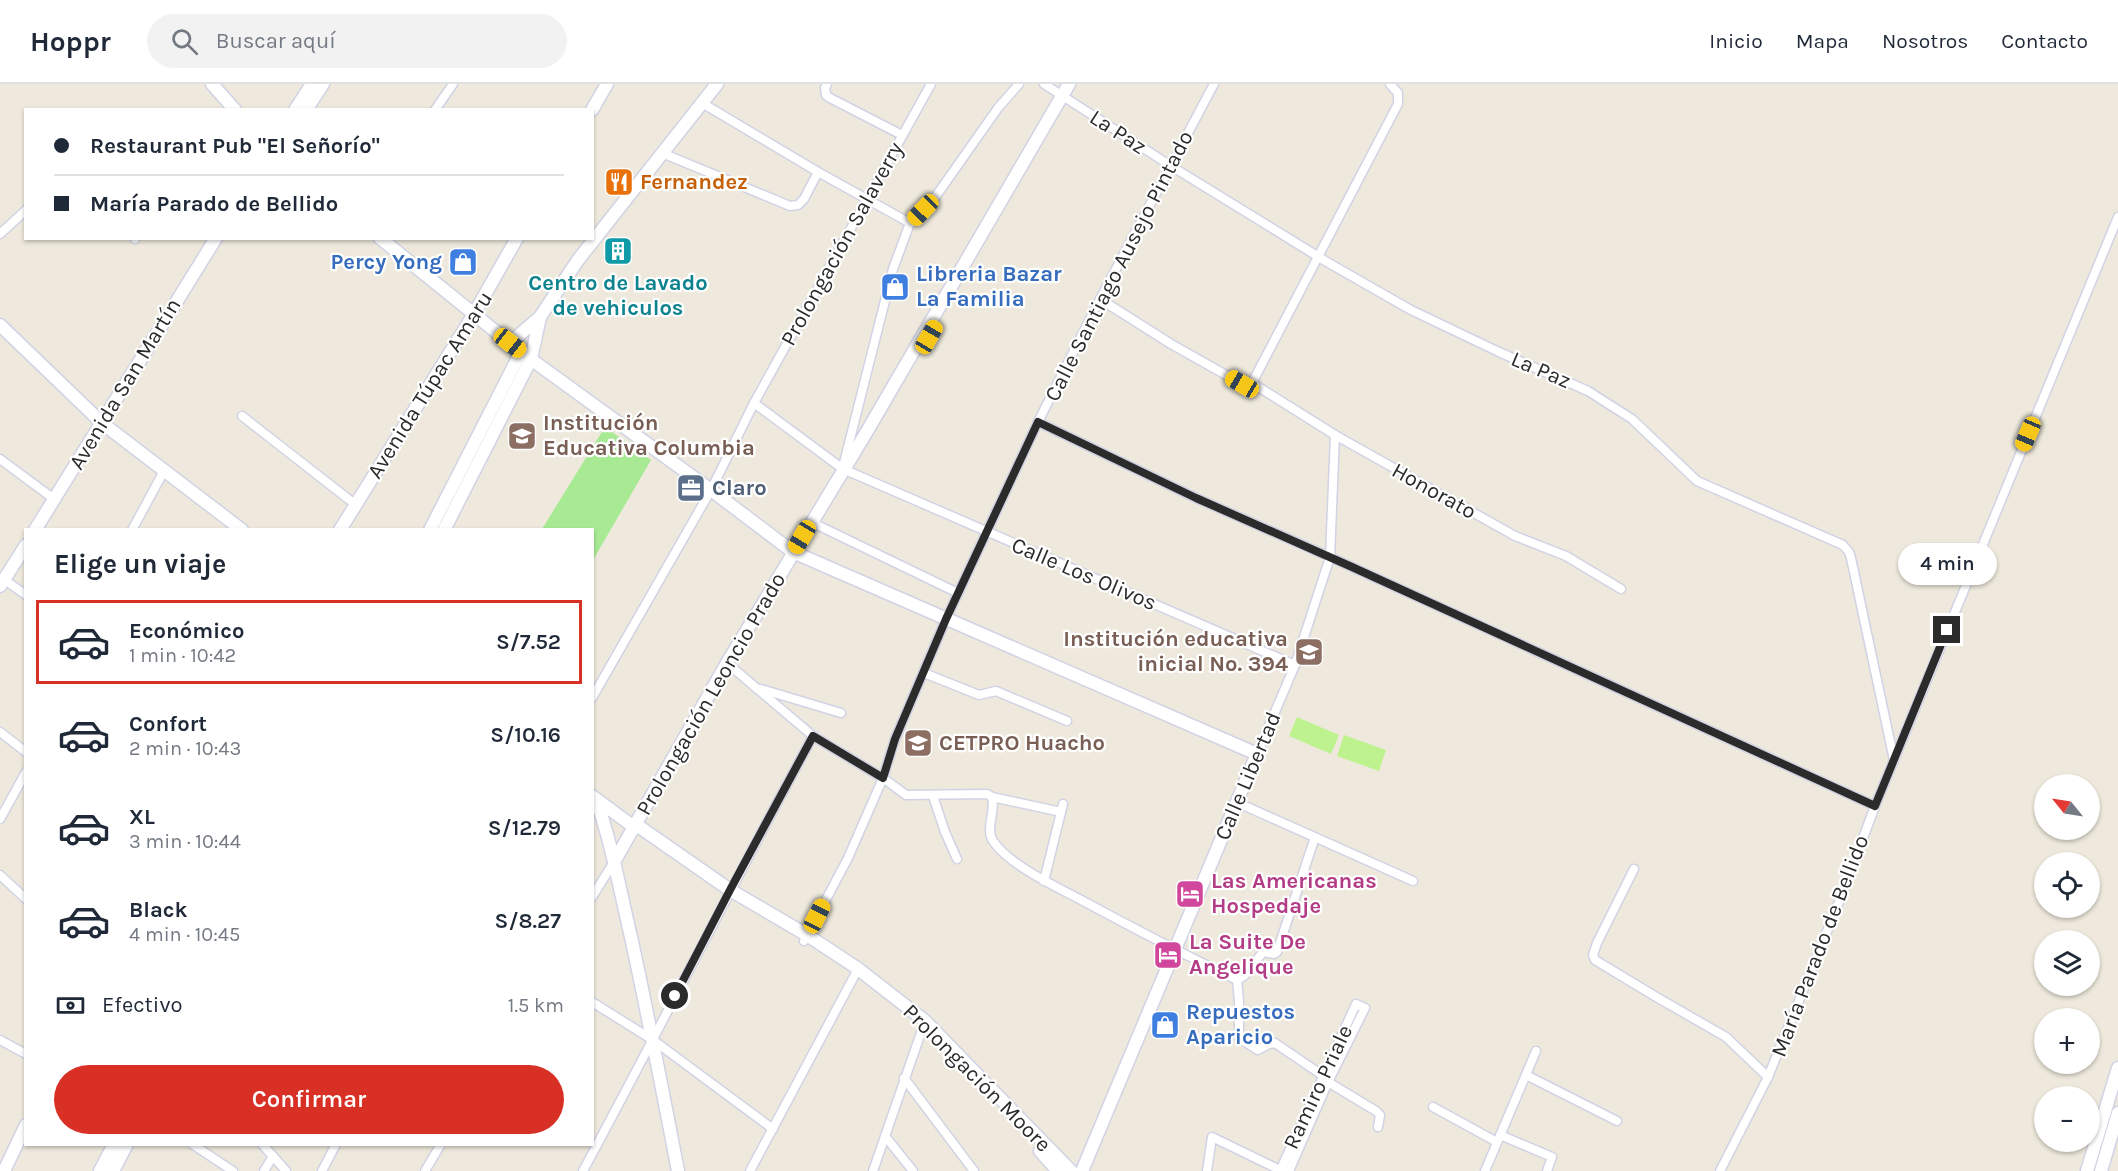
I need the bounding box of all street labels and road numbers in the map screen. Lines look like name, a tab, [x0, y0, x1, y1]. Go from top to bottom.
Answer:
street label: La Paz	[1085, 104, 1151, 160]
street label: Calle Santiago Ausejo Pintado	[1039, 126, 1199, 406]
street label: Prolongación Salaverry	[775, 138, 909, 350]
street label: Avenida Túpac Amaru	[362, 287, 498, 483]
street label: Avenida San Martín	[64, 294, 186, 474]
street label: La Paz	[1507, 346, 1575, 394]
street label: Honorato	[1387, 457, 1481, 525]
street label: Calle Los Olivos	[1008, 532, 1160, 616]
street label: Prolongación Leoncio Prado	[631, 568, 791, 820]
street label: Calle Libertad	[1209, 708, 1287, 844]
street label: María Parado de Bellido	[1766, 831, 1874, 1061]
street label: Prolongación Moore	[898, 999, 1056, 1157]
street label: Ramiro Priale	[1278, 1021, 1358, 1153]

